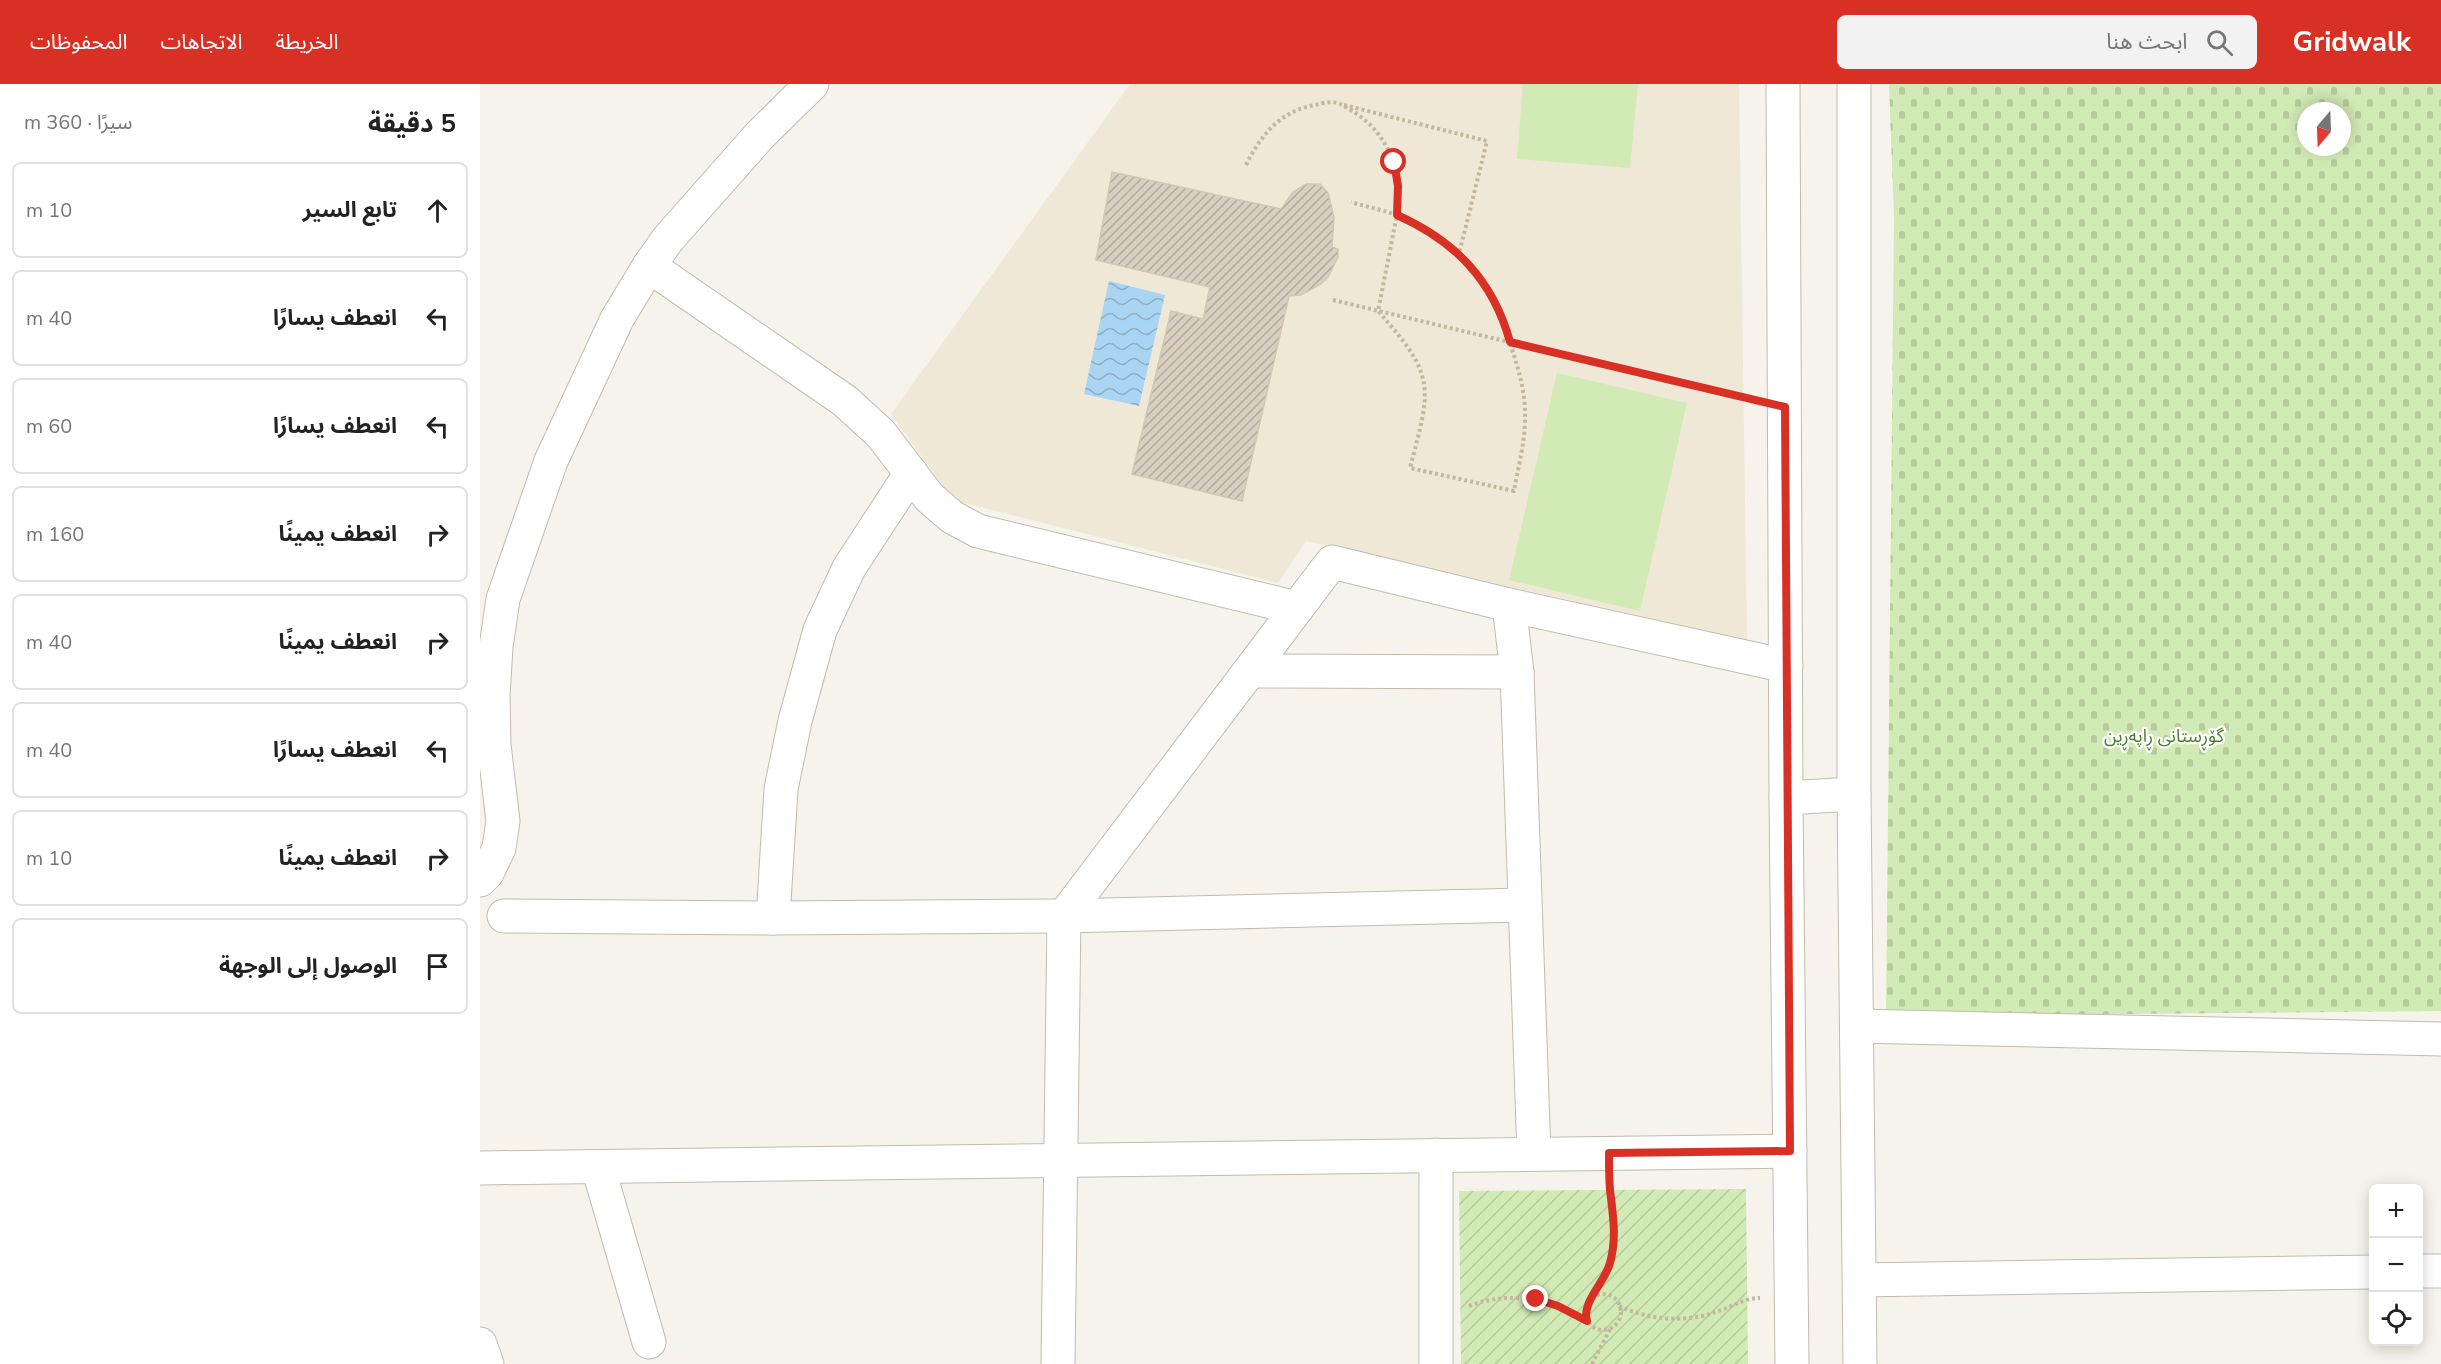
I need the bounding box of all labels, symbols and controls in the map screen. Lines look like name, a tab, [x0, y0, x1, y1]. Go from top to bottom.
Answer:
search box	[1837, 15, 2257, 69]
text: Gridwalk	[2293, 23, 2411, 61]
icon: search	[2203, 26, 2236, 59]
text: ابحث هنا	[2106, 27, 2188, 57]
text: المحفوظات	[30, 28, 127, 56]
text: الاتجاهات	[160, 28, 242, 56]
text: الخريطة	[275, 28, 338, 56]
north arrow	[2297, 102, 2351, 156]
text: 5 دقيقة	[368, 106, 456, 141]
text: سيرًا · 360 m	[24, 109, 132, 136]
route start	[1380, 148, 1406, 174]
icon: ahead	[421, 194, 454, 227]
text: تابع السير	[303, 195, 397, 225]
text: 10 m	[26, 197, 72, 224]
icon: left	[421, 302, 454, 335]
text: انعطف يسارًا	[273, 303, 397, 333]
text: 40 m	[26, 305, 72, 332]
icon: left	[421, 410, 454, 443]
text: انعطف يسارًا	[273, 411, 397, 441]
text: 60 m	[26, 413, 72, 440]
icon: right	[421, 518, 454, 551]
text: انعطف يمينًا	[279, 519, 397, 549]
text: 160 m	[26, 521, 84, 548]
icon: right	[421, 626, 454, 659]
text: انعطف يمينًا	[279, 627, 397, 657]
text: 40 m	[26, 629, 72, 656]
park label: گۆڕستانی ڕاپەڕین	[2104, 724, 2225, 751]
icon: left	[421, 734, 454, 767]
text: انعطف يسارًا	[273, 735, 397, 765]
text: 40 m	[26, 737, 72, 764]
icon: right	[421, 842, 454, 875]
text: انعطف يمينًا	[279, 843, 397, 873]
text: 10 m	[26, 845, 72, 872]
icon: arrive	[421, 950, 454, 983]
text: الوصول إلى الوجهة	[219, 951, 397, 981]
map controls	[2369, 1184, 2423, 1346]
button: +	[2369, 1184, 2423, 1238]
button: −	[2369, 1238, 2423, 1292]
route end	[1522, 1285, 1548, 1311]
button: locate	[2369, 1292, 2423, 1346]

